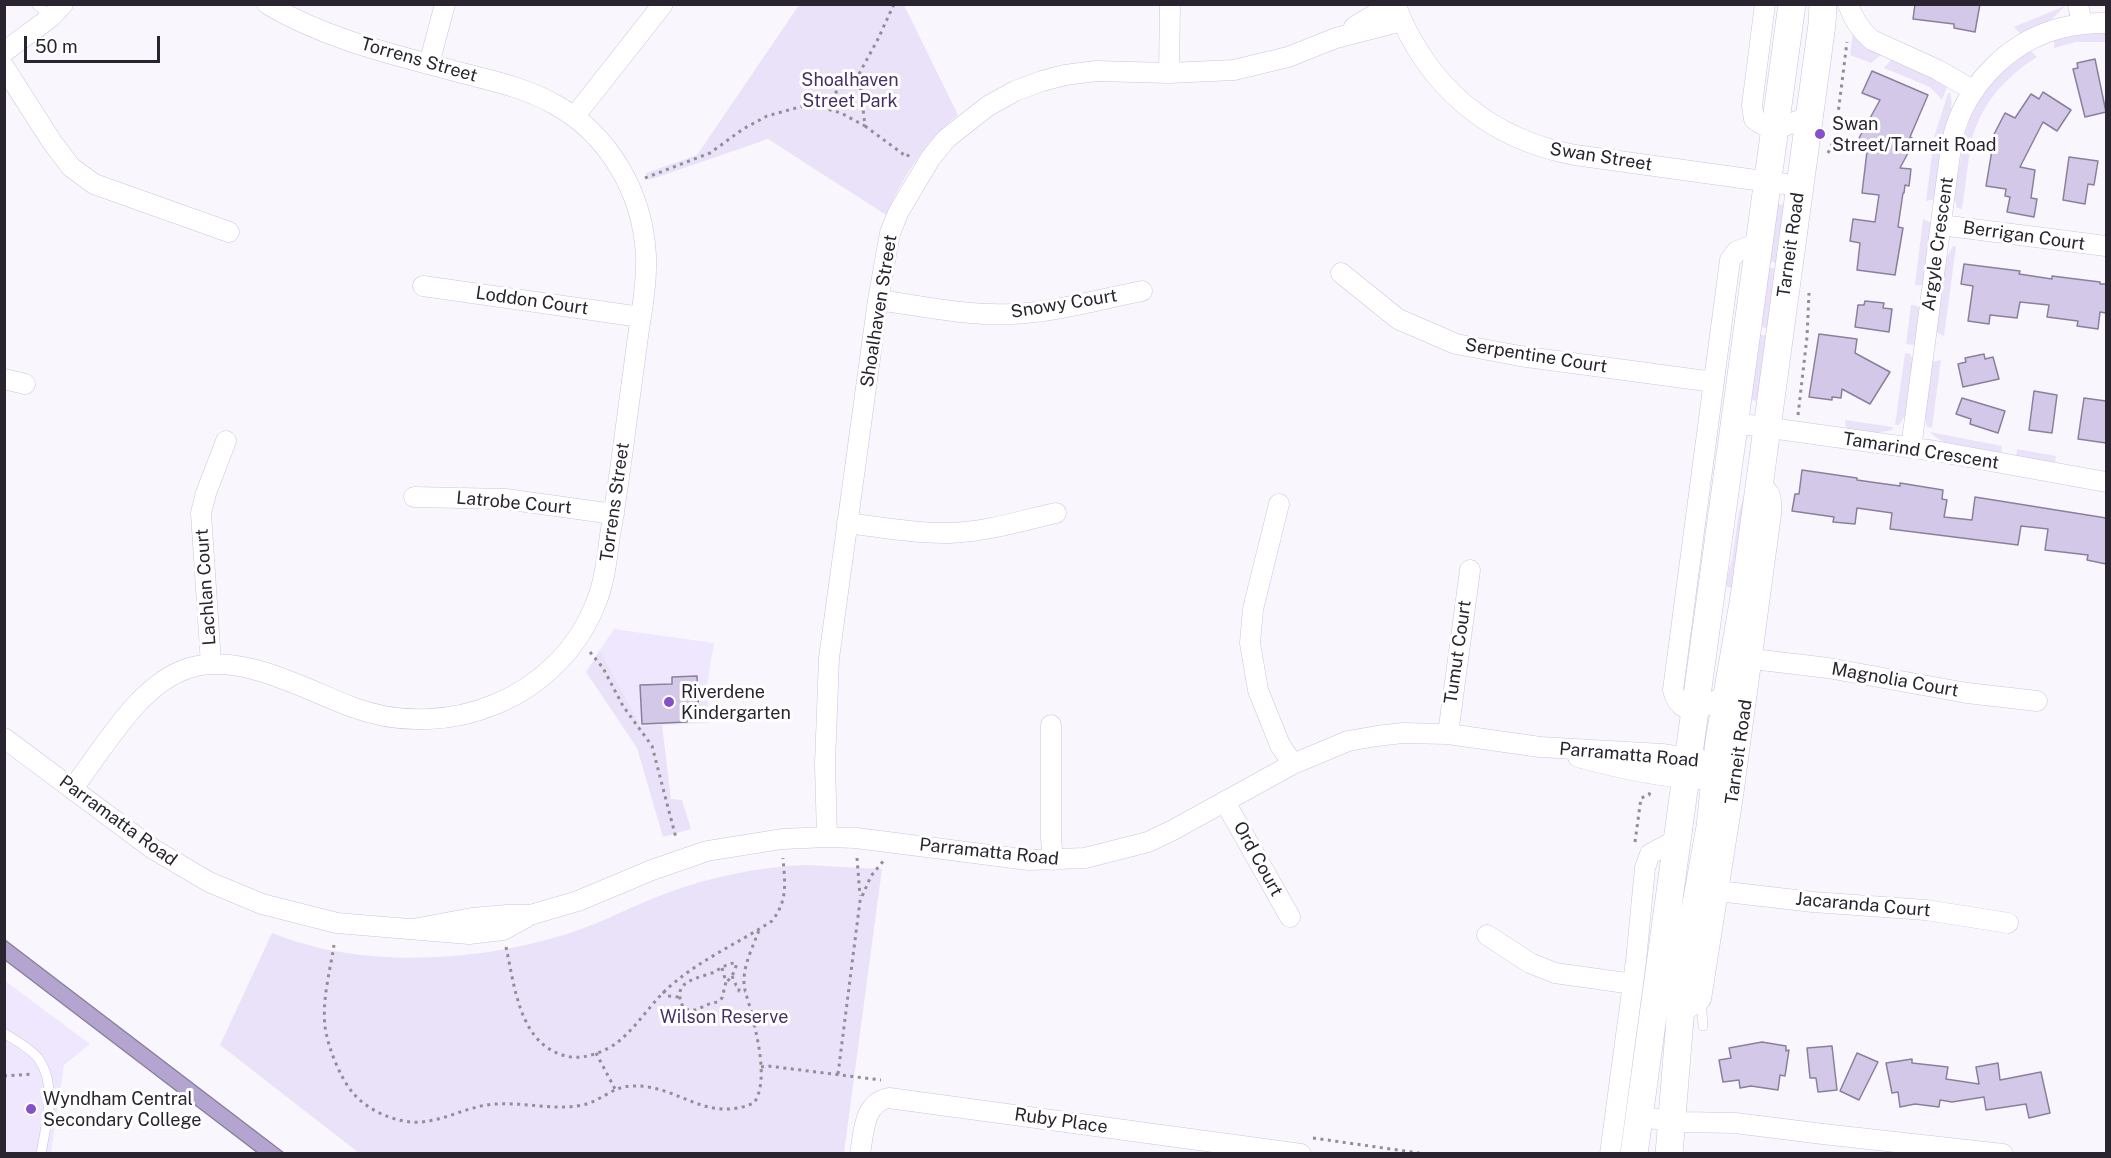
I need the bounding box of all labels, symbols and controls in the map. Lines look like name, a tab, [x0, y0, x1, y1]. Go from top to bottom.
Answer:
scale bar	[27, 24, 164, 62]
street label: Torrens Street	[358, 33, 480, 87]
text: 50 m	[35, 36, 78, 57]
park label: Shoalhaven Street Park	[801, 69, 899, 112]
place label: Swan Street/Tarneit Road	[1832, 113, 1997, 156]
marker: Swan Street/Tarneit Road	[1813, 127, 1827, 141]
street label: Swan Street	[1548, 138, 1654, 176]
street label: Argyle Crescent	[1918, 175, 1958, 313]
street label: Tarneit Road	[1773, 191, 1809, 299]
street label: Berrigan Court	[1961, 217, 2087, 255]
street label: Shoalhaven Street	[856, 233, 902, 389]
street label: Loddon Court	[474, 282, 590, 320]
street label: Snowy Court	[1009, 285, 1119, 323]
street label: Serpentine Court	[1463, 334, 1609, 378]
street label: Tamarind Crescent	[1841, 428, 2001, 474]
street label: Torrens Street	[596, 441, 634, 563]
street label: Latrobe Court	[455, 487, 573, 519]
street label: Lachlan Court	[191, 528, 221, 646]
street label: Tumut Court	[1440, 599, 1476, 705]
street label: Magnolia Court	[1830, 658, 1960, 702]
place label: Riverdene Kindergarten	[681, 681, 791, 724]
marker: Riverdene Kindergarten	[662, 695, 676, 709]
street label: Tarneit Road	[1721, 698, 1757, 806]
street label: Parramatta Road	[1558, 738, 1700, 772]
street label: Parramatta Road	[55, 771, 181, 871]
street label: Ord Court	[1229, 818, 1287, 900]
street label: Parramatta Road	[918, 834, 1060, 870]
street label: Jacaranda Court	[1795, 888, 1931, 922]
park label: Wilson Reserve	[660, 1006, 788, 1028]
place label: Wyndham Central Secondary College	[43, 1088, 201, 1130]
marker: Wyndham Central Secondary College	[24, 1102, 38, 1116]
street label: Ruby Place	[1013, 1104, 1109, 1138]

